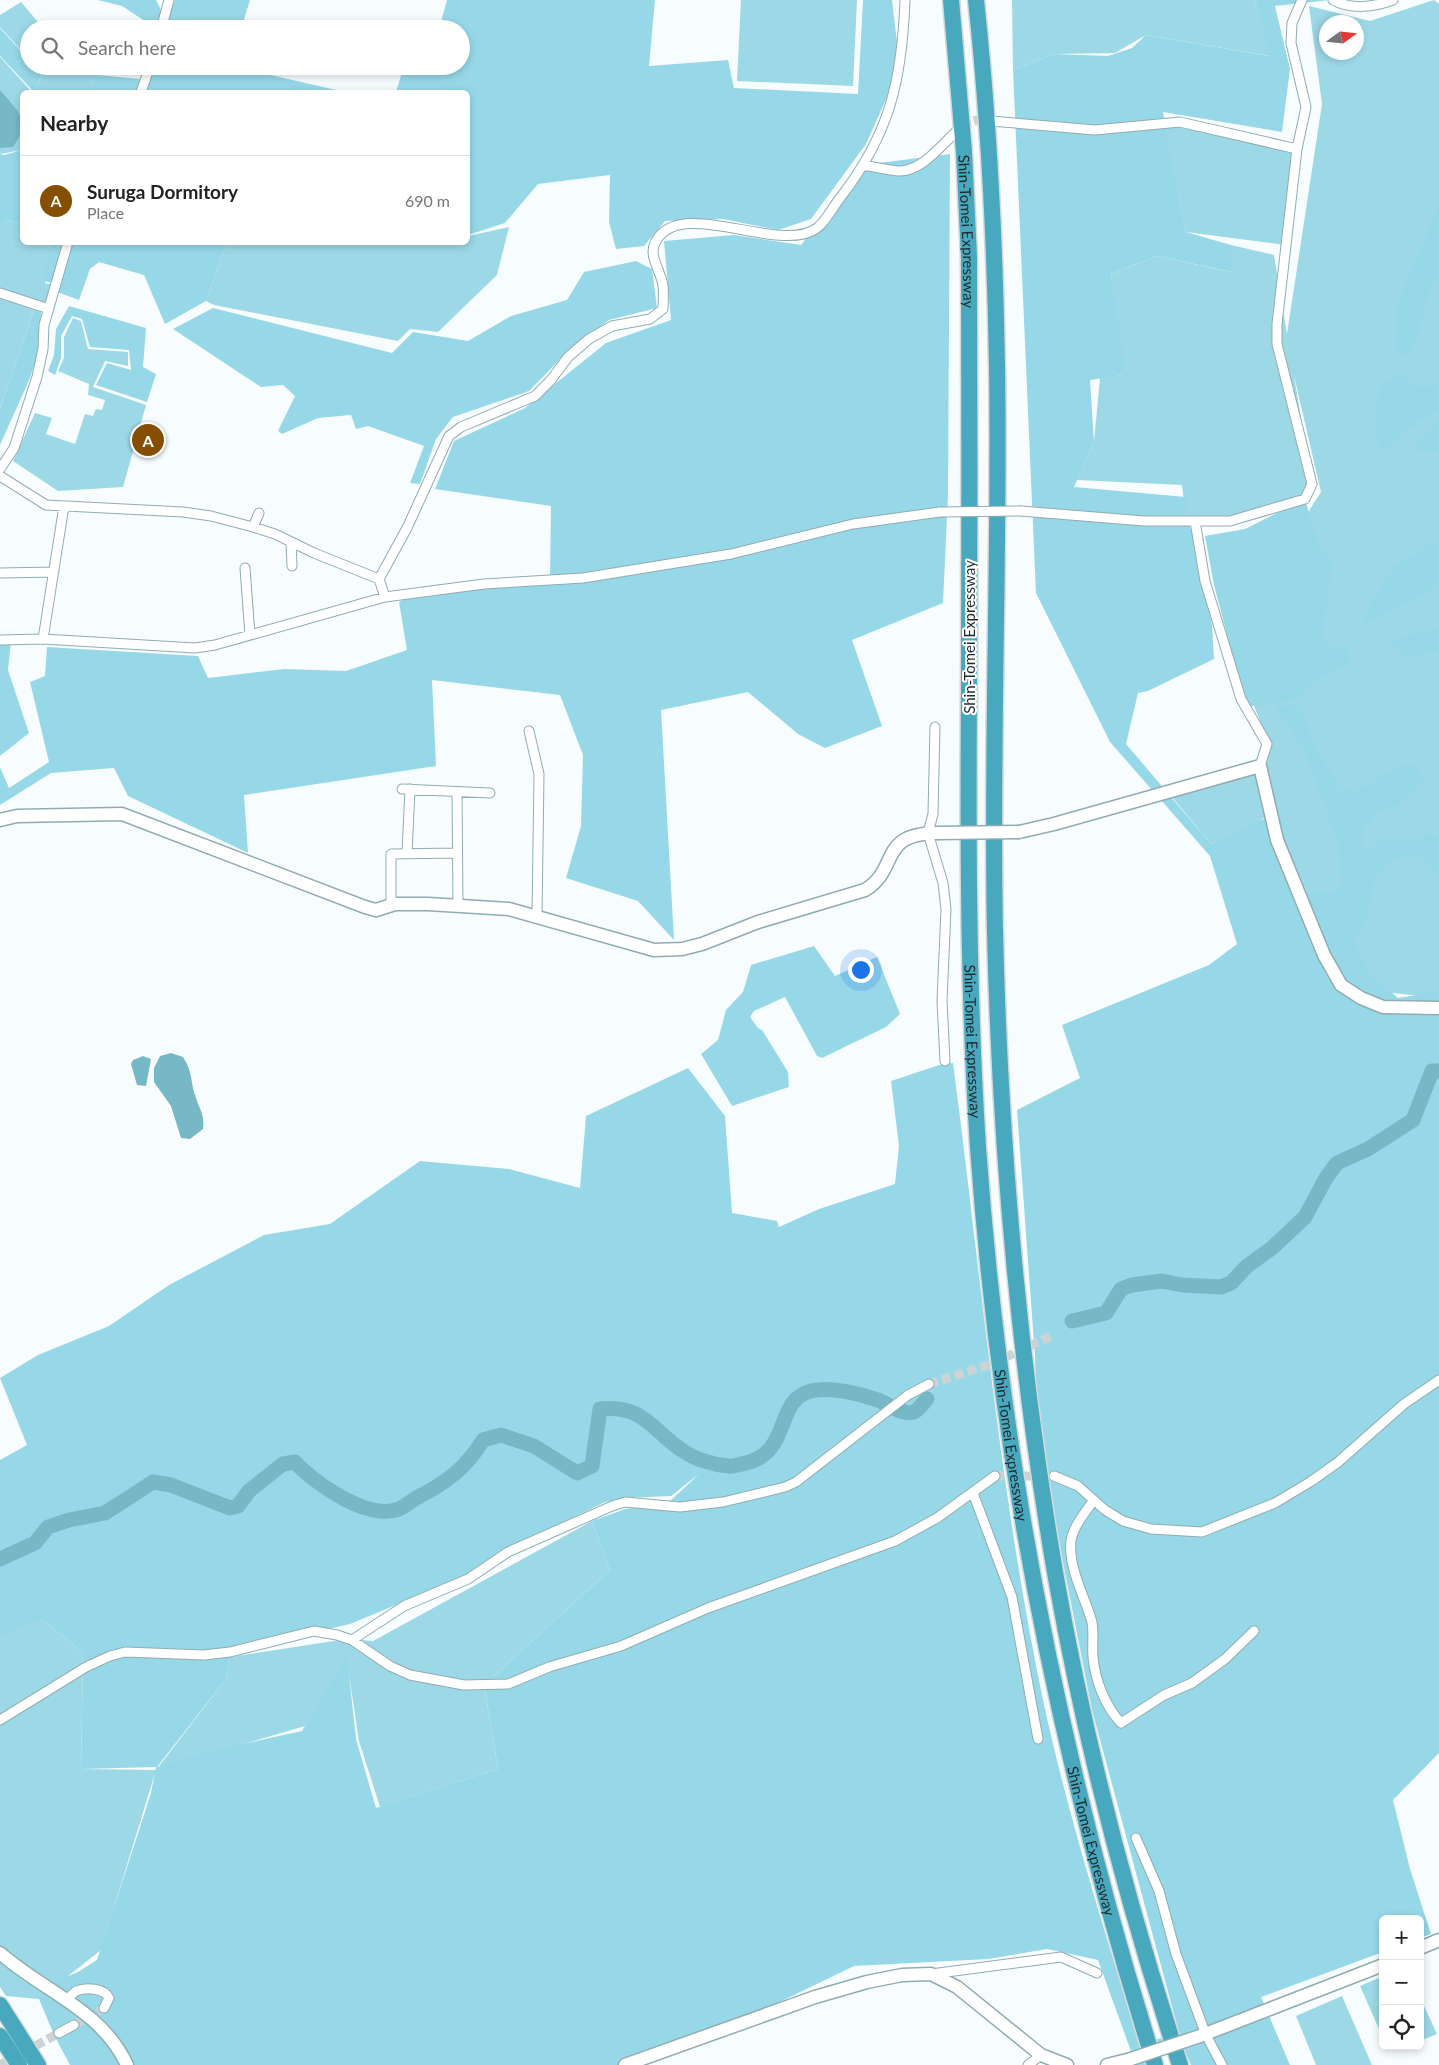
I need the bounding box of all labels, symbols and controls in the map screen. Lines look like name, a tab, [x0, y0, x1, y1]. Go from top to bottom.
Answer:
north arrow	[1319, 15, 1364, 60]
search box	[20, 20, 470, 75]
icon: search	[38, 34, 66, 62]
text: Search here	[78, 36, 176, 59]
text: Nearby	[40, 110, 108, 135]
street label: Shin-Tomei Expressway	[955, 154, 978, 309]
text: Suruga Dormitory	[87, 180, 238, 203]
text: A	[50, 191, 62, 210]
text: 690 m	[405, 191, 450, 210]
text: Place	[87, 203, 124, 222]
pin: A	[132, 421, 164, 459]
street label: Shin-Tomei Expressway	[960, 560, 978, 714]
your location	[848, 957, 874, 983]
street label: Shin-Tomei Expressway	[961, 964, 985, 1119]
street label: Shin-Tomei Expressway	[991, 1368, 1032, 1523]
street label: Shin-Tomei Expressway	[1064, 1764, 1120, 1918]
map controls	[1379, 1915, 1424, 2050]
button: +	[1379, 1915, 1424, 1960]
button: −	[1379, 1960, 1424, 2005]
button: locate	[1379, 2005, 1424, 2050]

